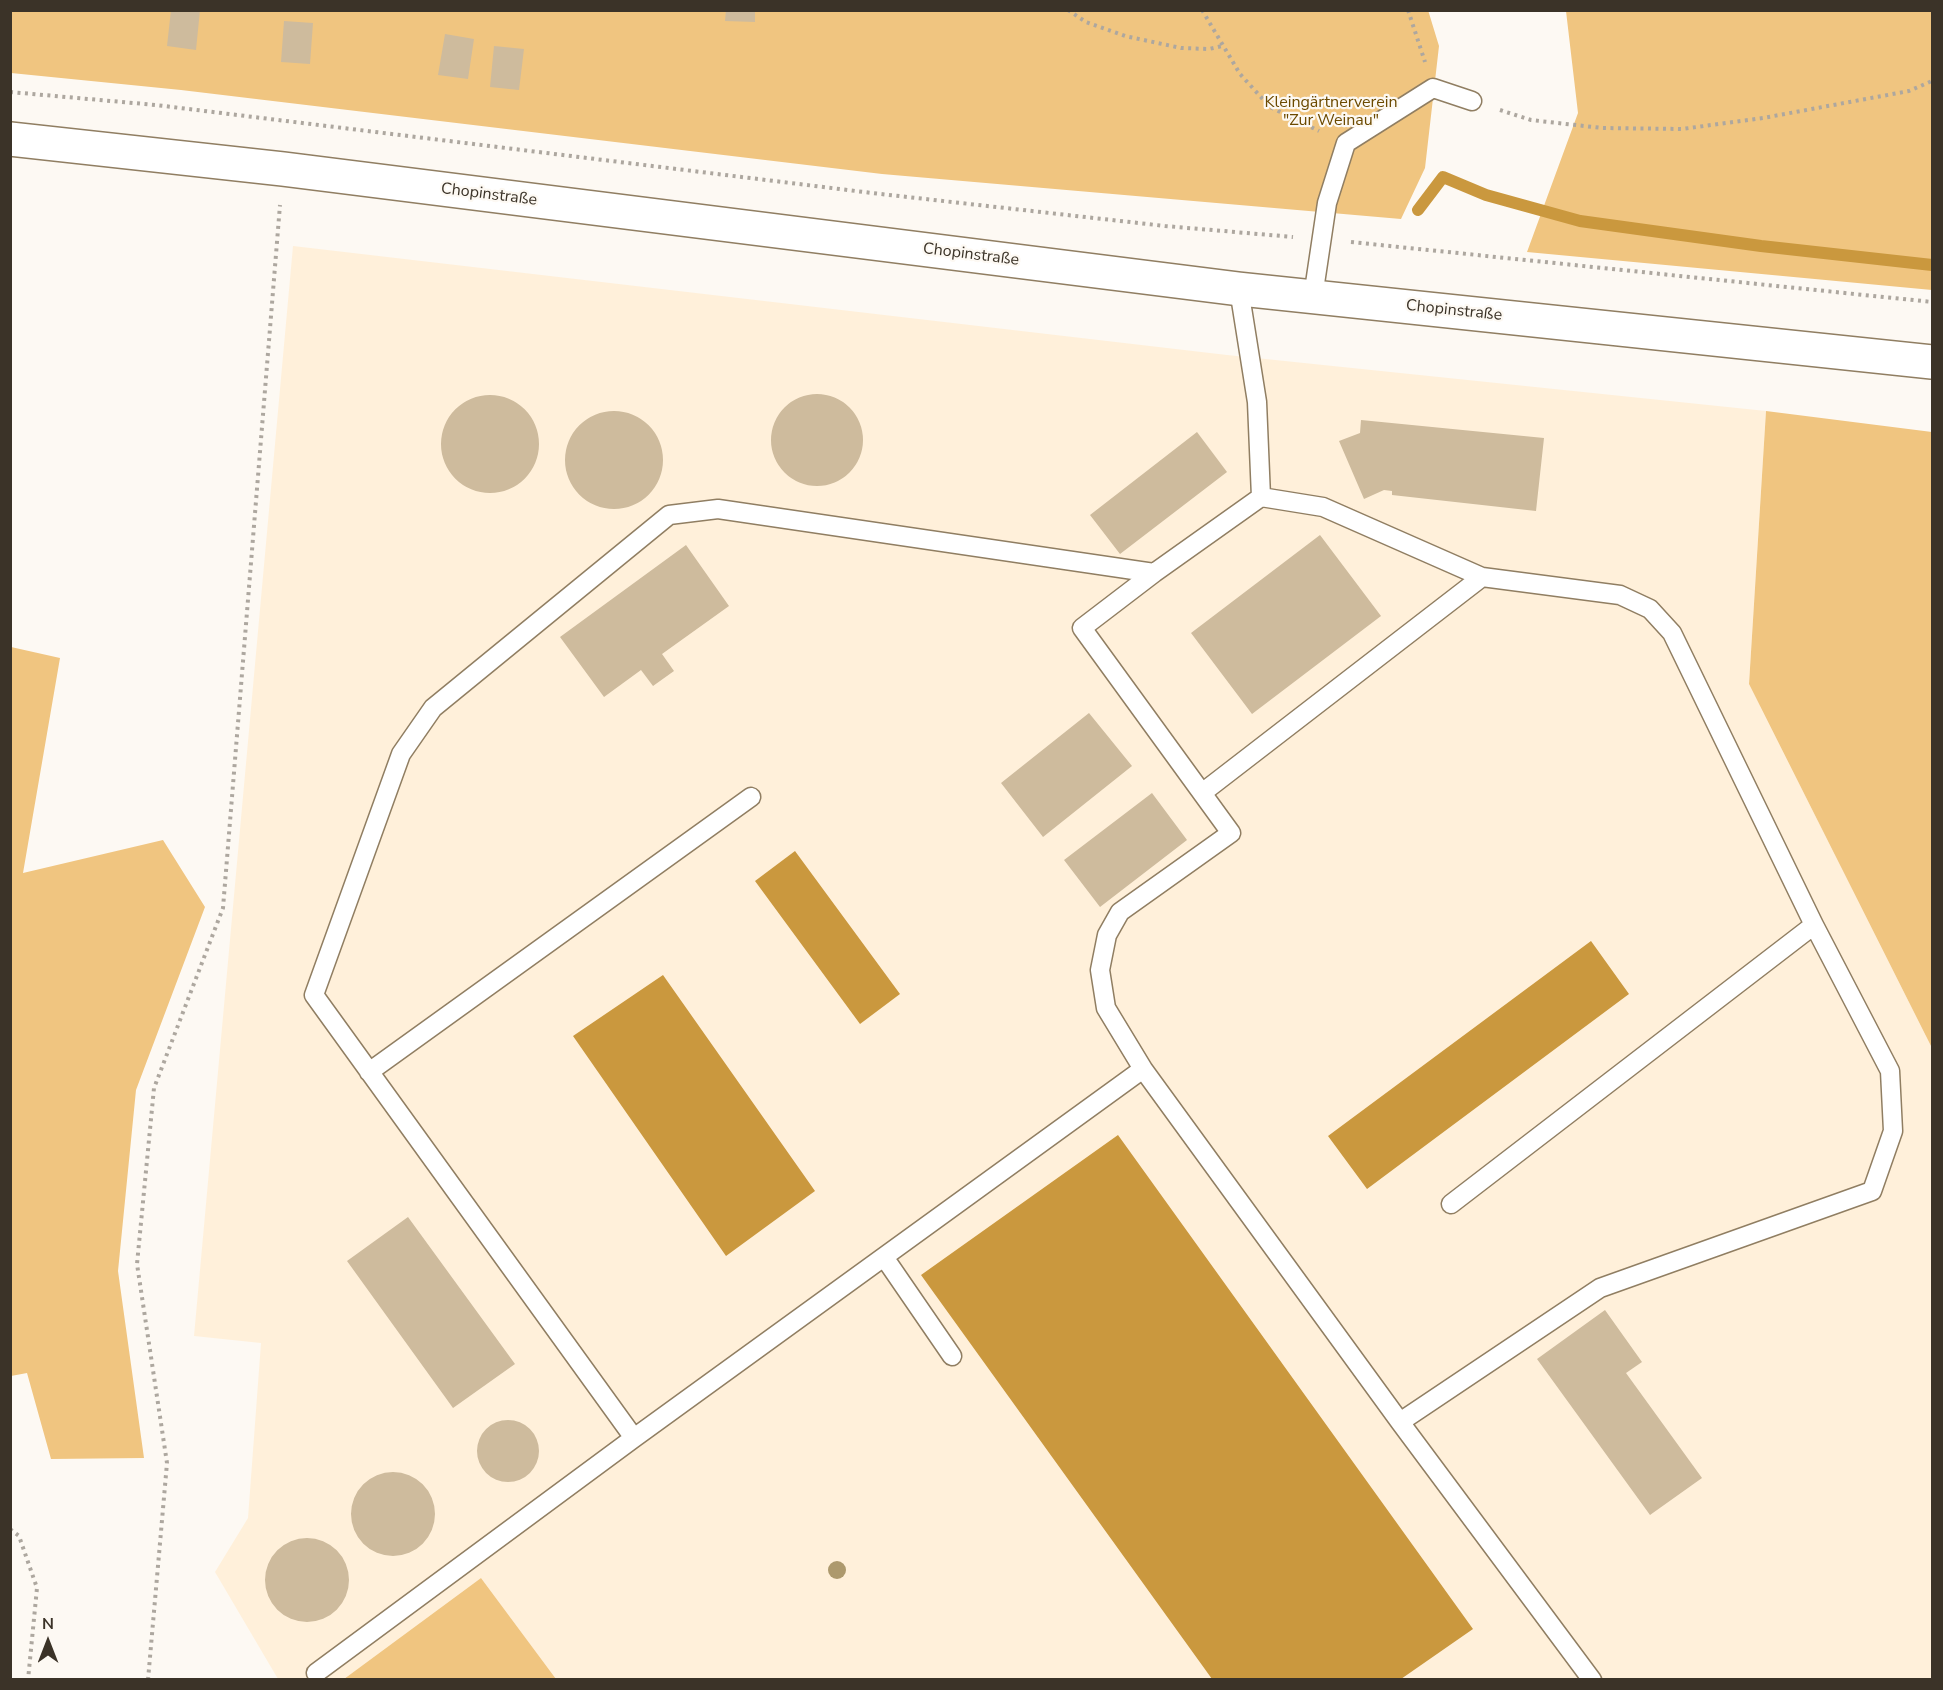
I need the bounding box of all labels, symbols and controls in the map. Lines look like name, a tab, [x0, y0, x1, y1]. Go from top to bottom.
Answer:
park label: Kleingärtnerverein "Zur Weinau"	[1265, 93, 1397, 131]
street label: Chopinstraße	[440, 180, 538, 210]
street label: Chopinstraße	[922, 240, 1020, 270]
street label: Chopinstraße	[1405, 296, 1503, 326]
north arrow	[18, 1612, 78, 1672]
text: N	[42, 1613, 54, 1635]

